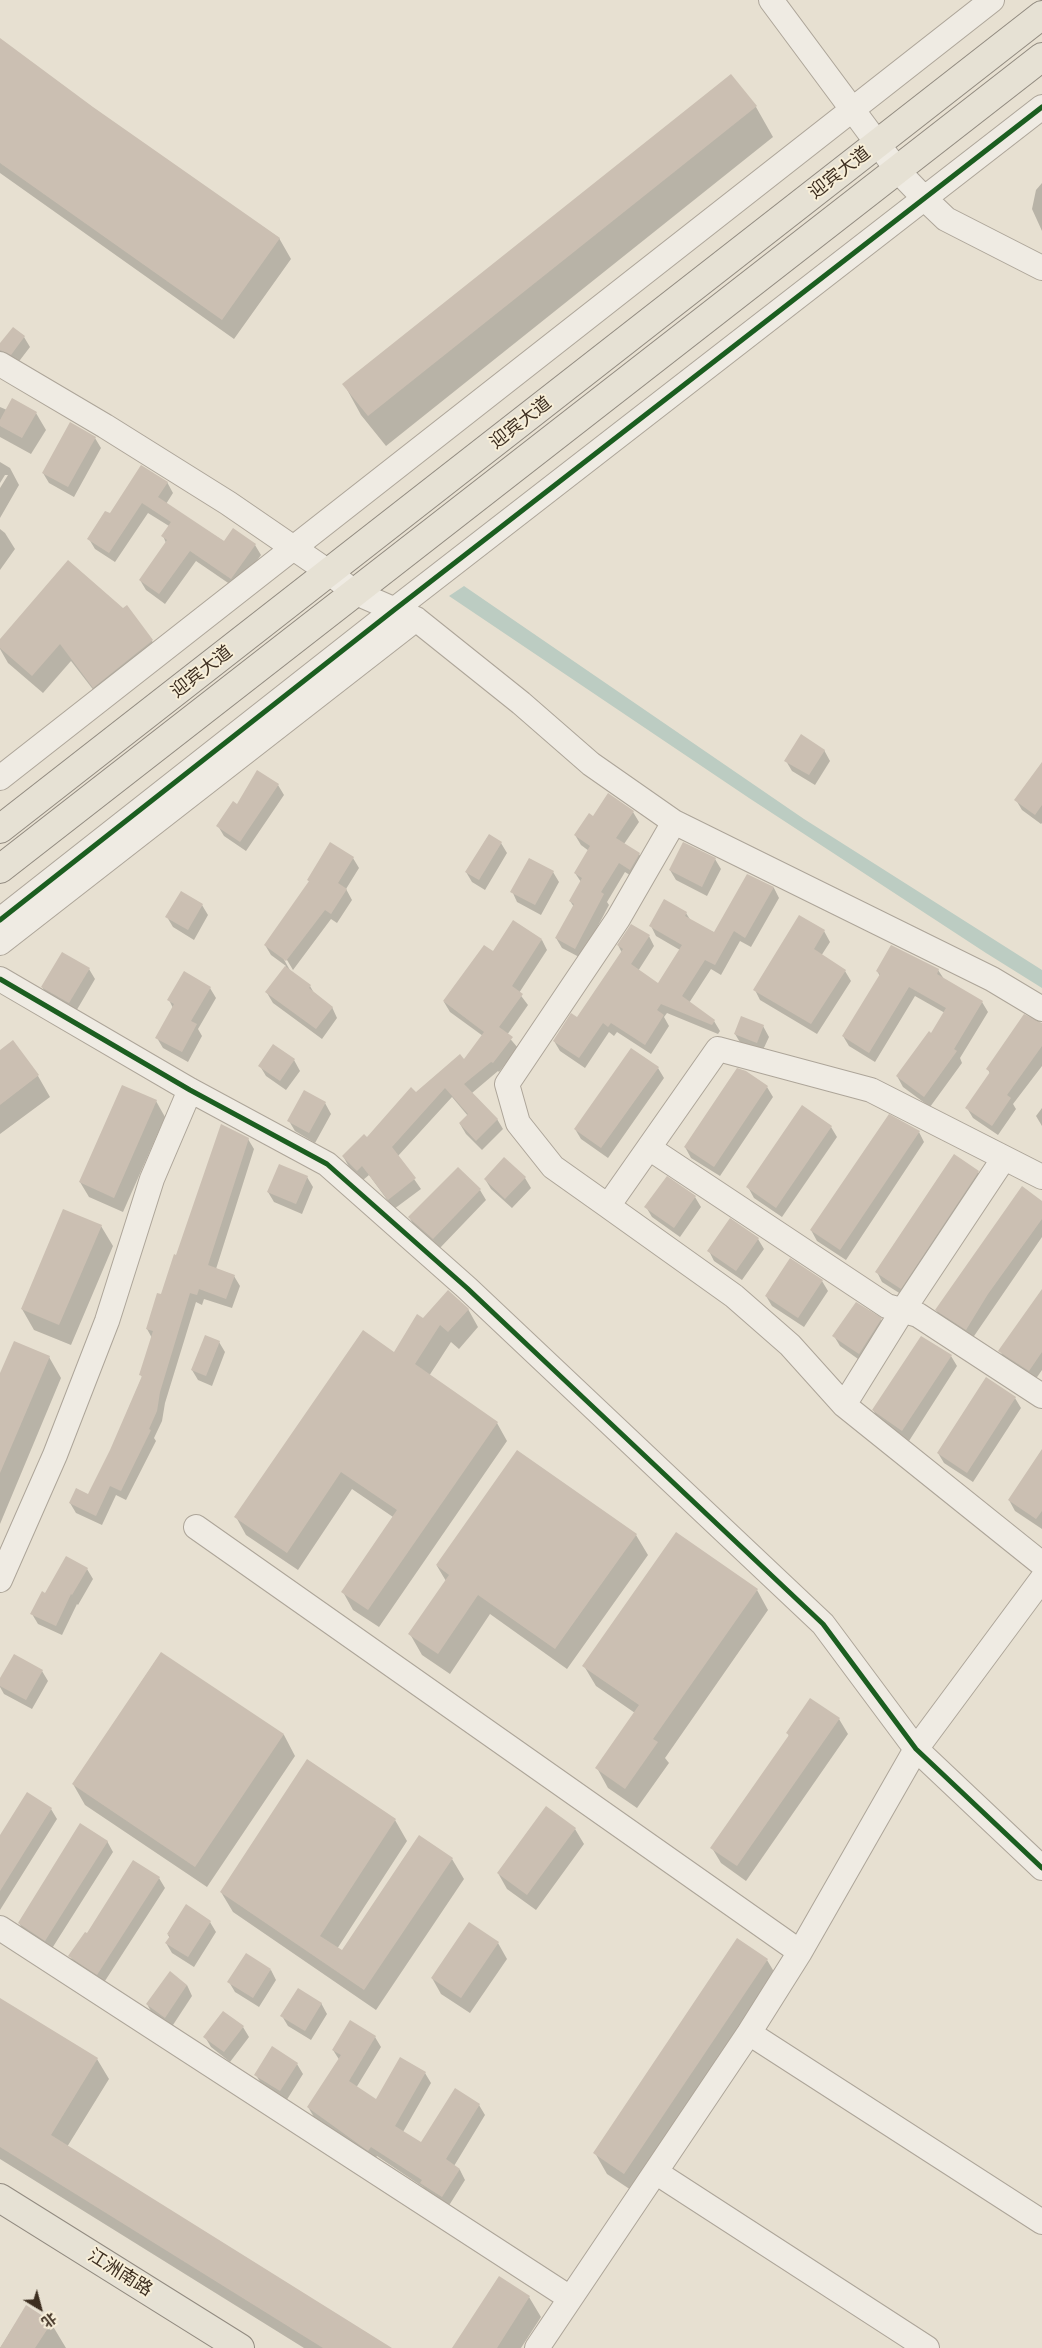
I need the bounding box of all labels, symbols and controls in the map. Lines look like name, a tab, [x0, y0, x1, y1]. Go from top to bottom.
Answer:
street label: 迎宾大道	[805, 142, 875, 204]
street label: 迎宾大道	[486, 392, 556, 454]
street label: 迎宾大道	[167, 641, 237, 703]
street label: 江洲南路	[84, 2245, 156, 2301]
north arrow	[15, 2283, 65, 2333]
text: 北	[38, 2309, 61, 2332]

